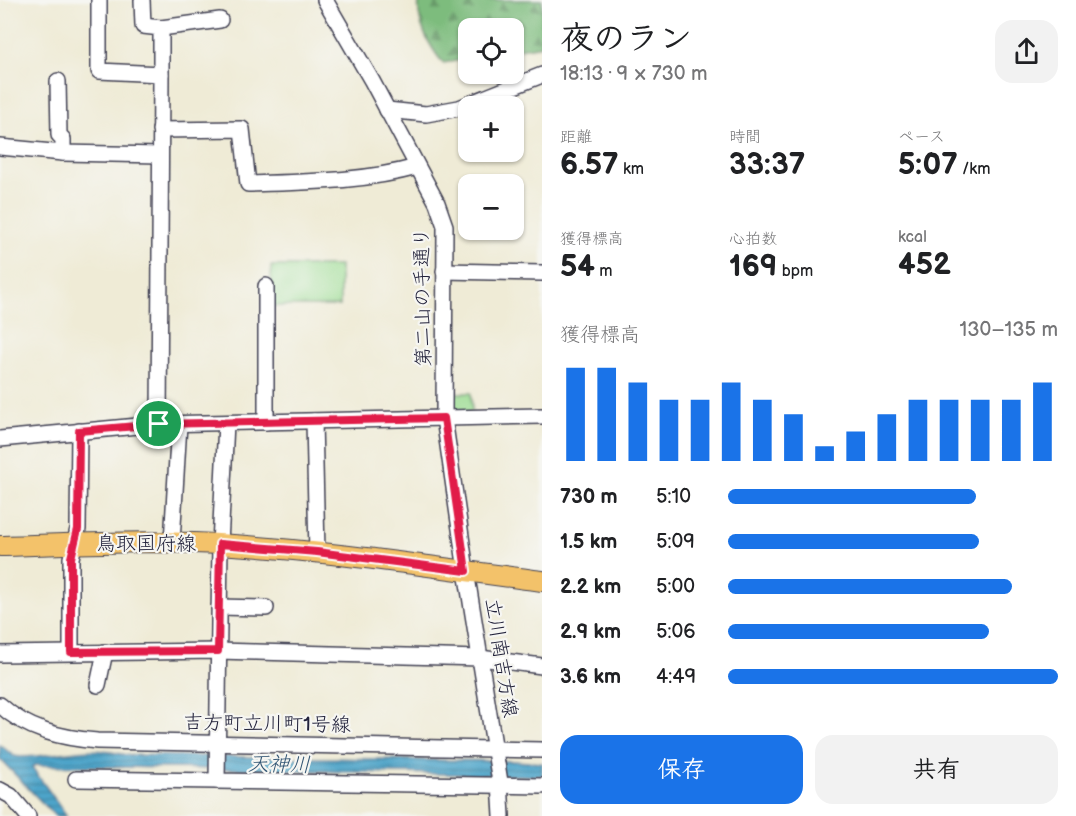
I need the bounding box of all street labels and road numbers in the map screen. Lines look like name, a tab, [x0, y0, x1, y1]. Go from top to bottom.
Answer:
street label: 第二山の手通り	[410, 227, 436, 367]
street label: 鳥取国府線	[96, 532, 196, 556]
street label: 立川南吉方線	[480, 597, 522, 719]
street label: 吉方町立川町1号線	[183, 711, 351, 737]

